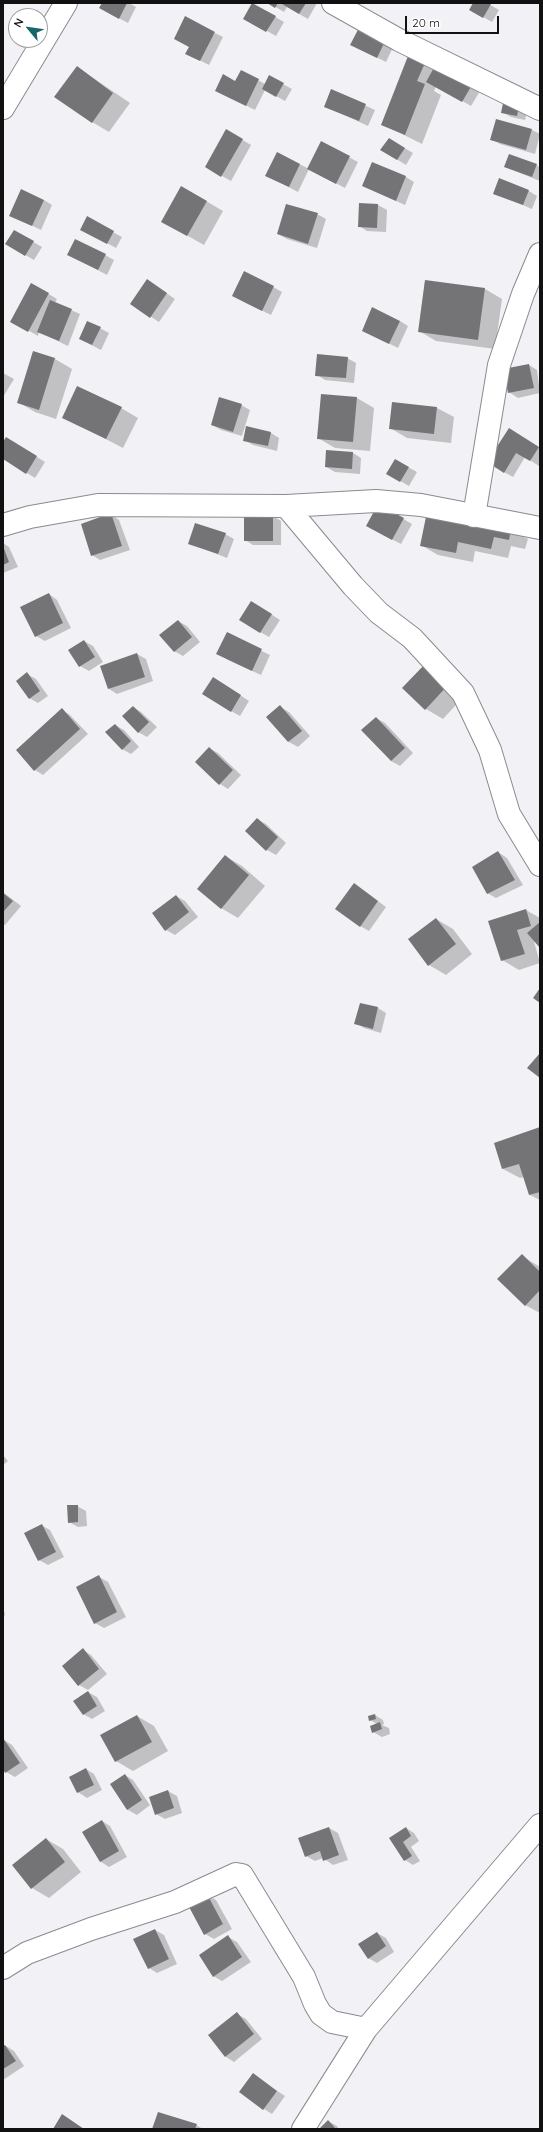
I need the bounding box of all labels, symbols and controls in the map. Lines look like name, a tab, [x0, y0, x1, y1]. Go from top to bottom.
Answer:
north arrow	[8, 8, 48, 48]
scale bar	[407, 8, 501, 34]
text: 20 m	[412, 15, 440, 30]
text: N	[10, 16, 26, 30]

